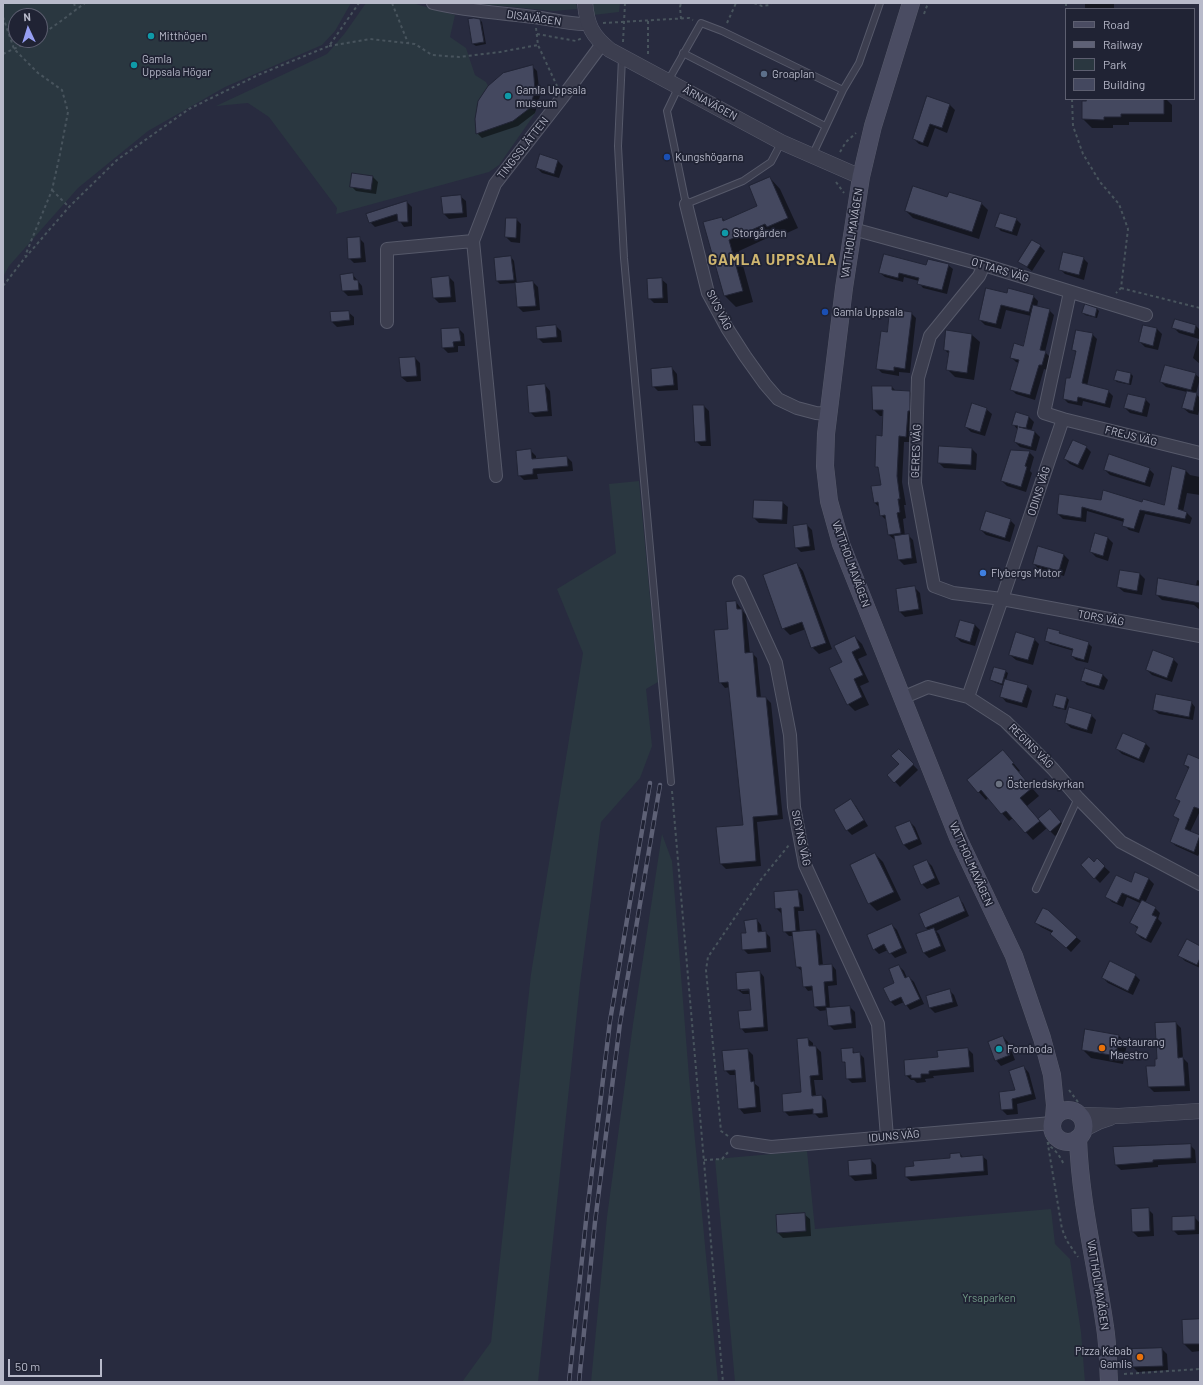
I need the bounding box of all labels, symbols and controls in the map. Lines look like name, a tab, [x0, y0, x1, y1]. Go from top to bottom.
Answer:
north arrow	[8, 8, 48, 48]
street label: DISAVÄGEN	[506, 8, 562, 28]
legend	[1065, 8, 1195, 100]
text: N	[23, 10, 31, 23]
text: Road	[1103, 17, 1130, 31]
place label: Mitthögen	[159, 29, 207, 43]
marker: Mitthögen	[146, 31, 156, 41]
text: Railway	[1103, 37, 1142, 51]
place label: Gamla Uppsala Högar	[142, 52, 211, 78]
text: Park	[1103, 57, 1127, 71]
marker: Gamla Uppsala Högar	[129, 60, 139, 70]
place label: Groaplan	[772, 67, 814, 81]
marker: Groaplan	[759, 69, 769, 79]
text: Building	[1103, 77, 1145, 91]
place label: Gamla Uppsala museum	[516, 83, 586, 109]
street label: ÄRNAVÄGEN	[681, 83, 739, 123]
marker: Gamla Uppsala museum	[503, 91, 513, 101]
street label: TINGSSLÄTTEN	[495, 114, 551, 182]
place label: Kungshögarna	[675, 150, 743, 164]
marker: Kungshögarna	[662, 152, 672, 162]
street label: VATTHOLMAVÄGEN	[838, 187, 866, 279]
place label: Storgården	[733, 226, 786, 240]
marker: Storgården	[720, 228, 730, 238]
district label: GAMLA UPPSALA	[708, 251, 838, 269]
street label: OTTARS VÄG	[970, 255, 1030, 285]
street label: SIVS VÄG	[704, 288, 734, 332]
place label: Gamla Uppsala	[833, 305, 903, 319]
marker: Gamla Uppsala	[820, 307, 830, 317]
street label: FREJS VÄG	[1104, 423, 1158, 449]
street label: GERES VÄG	[908, 424, 924, 478]
street label: ODINS VÄG	[1025, 465, 1053, 517]
street label: VATTHOLMAVÄGEN	[829, 519, 873, 609]
place label: Flybergs Motor	[991, 566, 1061, 580]
marker: Flybergs Motor	[978, 568, 988, 578]
street label: TORS VÄG	[1077, 607, 1125, 629]
street label: REGINS VÄG	[1006, 721, 1056, 771]
place label: Österledskyrkan	[1007, 777, 1084, 791]
marker: Österledskyrkan	[994, 779, 1004, 789]
street label: SIGYNS VÄG	[789, 809, 813, 867]
street label: VATTHOLMAVÄGEN	[946, 820, 996, 908]
place label: Restaurang Maestro	[1110, 1035, 1165, 1061]
place label: Fornboda	[1007, 1042, 1052, 1056]
marker: Restaurang Maestro	[1097, 1043, 1107, 1053]
marker: Fornboda	[994, 1044, 1004, 1054]
street label: IDUNS VÄG	[868, 1127, 920, 1145]
street label: VATTHOLMAVÄGEN	[1084, 1239, 1112, 1331]
park label: Yrsaparken	[962, 1291, 1016, 1305]
place label: Pizza Kebab Gamlis	[1075, 1344, 1132, 1370]
scale bar	[10, 1351, 104, 1377]
marker: Pizza Kebab Gamlis	[1135, 1352, 1145, 1362]
text: 50 m	[15, 1359, 40, 1373]

